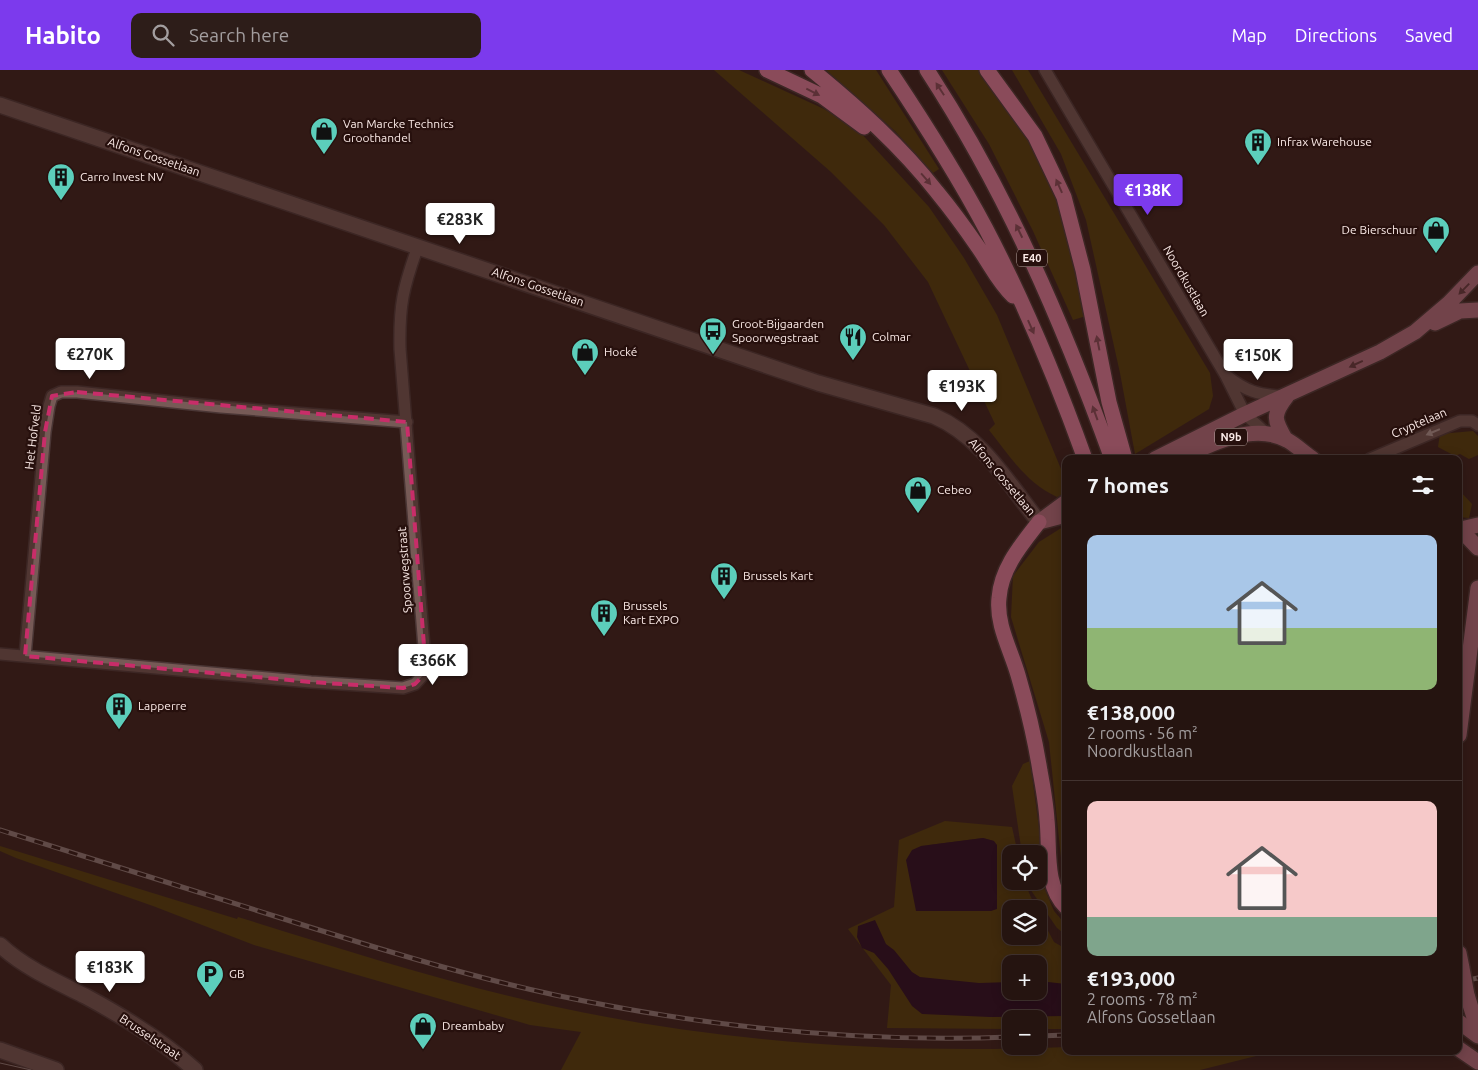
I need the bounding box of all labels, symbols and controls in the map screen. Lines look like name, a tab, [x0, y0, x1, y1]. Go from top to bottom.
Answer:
search box	[131, 13, 481, 58]
icon: search	[149, 21, 177, 49]
text: Habito	[25, 22, 101, 49]
text: Search here	[189, 24, 289, 46]
text: Map	[1231, 25, 1267, 45]
text: Directions	[1295, 25, 1377, 45]
text: Saved	[1405, 25, 1453, 45]
one-way arrow	[935, 83, 944, 96]
one-way arrow	[806, 88, 820, 96]
shop icon: Van Marcke Technics Groothandel	[309, 116, 339, 155]
place label: Van Marcke Technics Groothandel	[343, 117, 454, 144]
building icon: Infrax Warehouse	[1243, 127, 1273, 166]
street label: Alfons Gossetlaan	[106, 135, 202, 178]
place label: Infrax Warehouse	[1277, 135, 1372, 148]
building icon: Carro Invest NV	[46, 162, 76, 201]
place label: Carro Invest NV	[80, 170, 164, 183]
one-way arrow	[920, 172, 932, 184]
pin: €138K	[1113, 174, 1183, 216]
one-way arrow	[1055, 179, 1063, 193]
text: €138K	[1125, 181, 1171, 199]
pin: €283K	[425, 202, 495, 245]
text: €283K	[437, 210, 483, 228]
shop icon: De Bierschuur	[1421, 215, 1451, 254]
place label: De Bierschuur	[1342, 223, 1417, 236]
one-way arrow	[1014, 224, 1022, 238]
street label: Noordkustlaan	[1161, 243, 1212, 318]
road number: E40	[1017, 250, 1047, 267]
street label: Alfons Gossetlaan	[490, 265, 586, 308]
one-way arrow	[1458, 282, 1470, 294]
bus stop icon: Groot-Bijgaarden Spoorwegstraat	[698, 316, 728, 355]
place label: Groot-Bijgaarden Spoorwegstraat	[732, 317, 824, 344]
one-way arrow	[1027, 320, 1035, 334]
restaurant icon: Colmar	[838, 322, 868, 361]
place label: Colmar	[872, 330, 911, 343]
one-way arrow	[1093, 335, 1101, 351]
shop icon: Hocké	[570, 337, 600, 376]
pin: €270K	[55, 338, 125, 380]
pin: €150K	[1223, 338, 1293, 381]
text: €270K	[67, 345, 113, 363]
place label: Hocké	[604, 345, 637, 358]
text: €150K	[1235, 346, 1281, 364]
one-way arrow	[1348, 359, 1363, 368]
pin: €193K	[927, 370, 997, 412]
text: €193K	[939, 377, 985, 395]
street label: Het Hofveld	[22, 404, 43, 470]
one-way arrow	[1091, 405, 1099, 420]
street label: Cryptelaan	[1389, 405, 1448, 440]
road number: N9b	[1215, 428, 1247, 446]
one-way arrow	[1426, 429, 1440, 437]
street label: Alfons Gossetlaan	[966, 436, 1038, 518]
icon: filters	[1409, 471, 1437, 499]
text: 7 homes	[1087, 473, 1169, 497]
shop icon: Cebeo	[903, 475, 933, 514]
place label: Cebeo	[937, 483, 972, 496]
street label: Spoorwegstraat	[395, 526, 414, 614]
building icon: Brussels Kart	[709, 561, 739, 600]
icon: home	[1217, 568, 1307, 658]
place label: Brussels Kart	[743, 569, 813, 582]
building icon: Brussels Kart EXPO	[589, 598, 619, 637]
place label: Brussels Kart EXPO	[623, 599, 679, 626]
pin: €366K	[398, 644, 468, 686]
text: €366K	[410, 651, 456, 669]
building icon: Lapperre	[104, 691, 134, 730]
place label: Lapperre	[138, 699, 187, 712]
text: €138,000	[1087, 700, 1175, 724]
text: 2 rooms · 56 m²	[1087, 724, 1198, 742]
text: Noordkustlaan	[1087, 742, 1193, 760]
icon: home	[1217, 833, 1307, 923]
map controls	[1002, 845, 1047, 1055]
button: locate	[1002, 845, 1047, 890]
button: layers	[1002, 900, 1047, 945]
pin: €183K	[75, 950, 145, 993]
button: +	[1002, 955, 1047, 1000]
text: €183K	[87, 958, 133, 976]
parking icon: GB	[195, 959, 225, 998]
text: €193,000	[1087, 966, 1175, 990]
place label: GB	[229, 967, 245, 980]
text: 2 rooms · 78 m²	[1087, 990, 1198, 1008]
text: Alfons Gossetlaan	[1087, 1008, 1216, 1026]
button: −	[1002, 1010, 1047, 1055]
street label: Brusselstraat	[117, 1011, 183, 1062]
shop icon: Dreambaby	[408, 1011, 438, 1050]
place label: Dreambaby	[442, 1019, 504, 1032]

